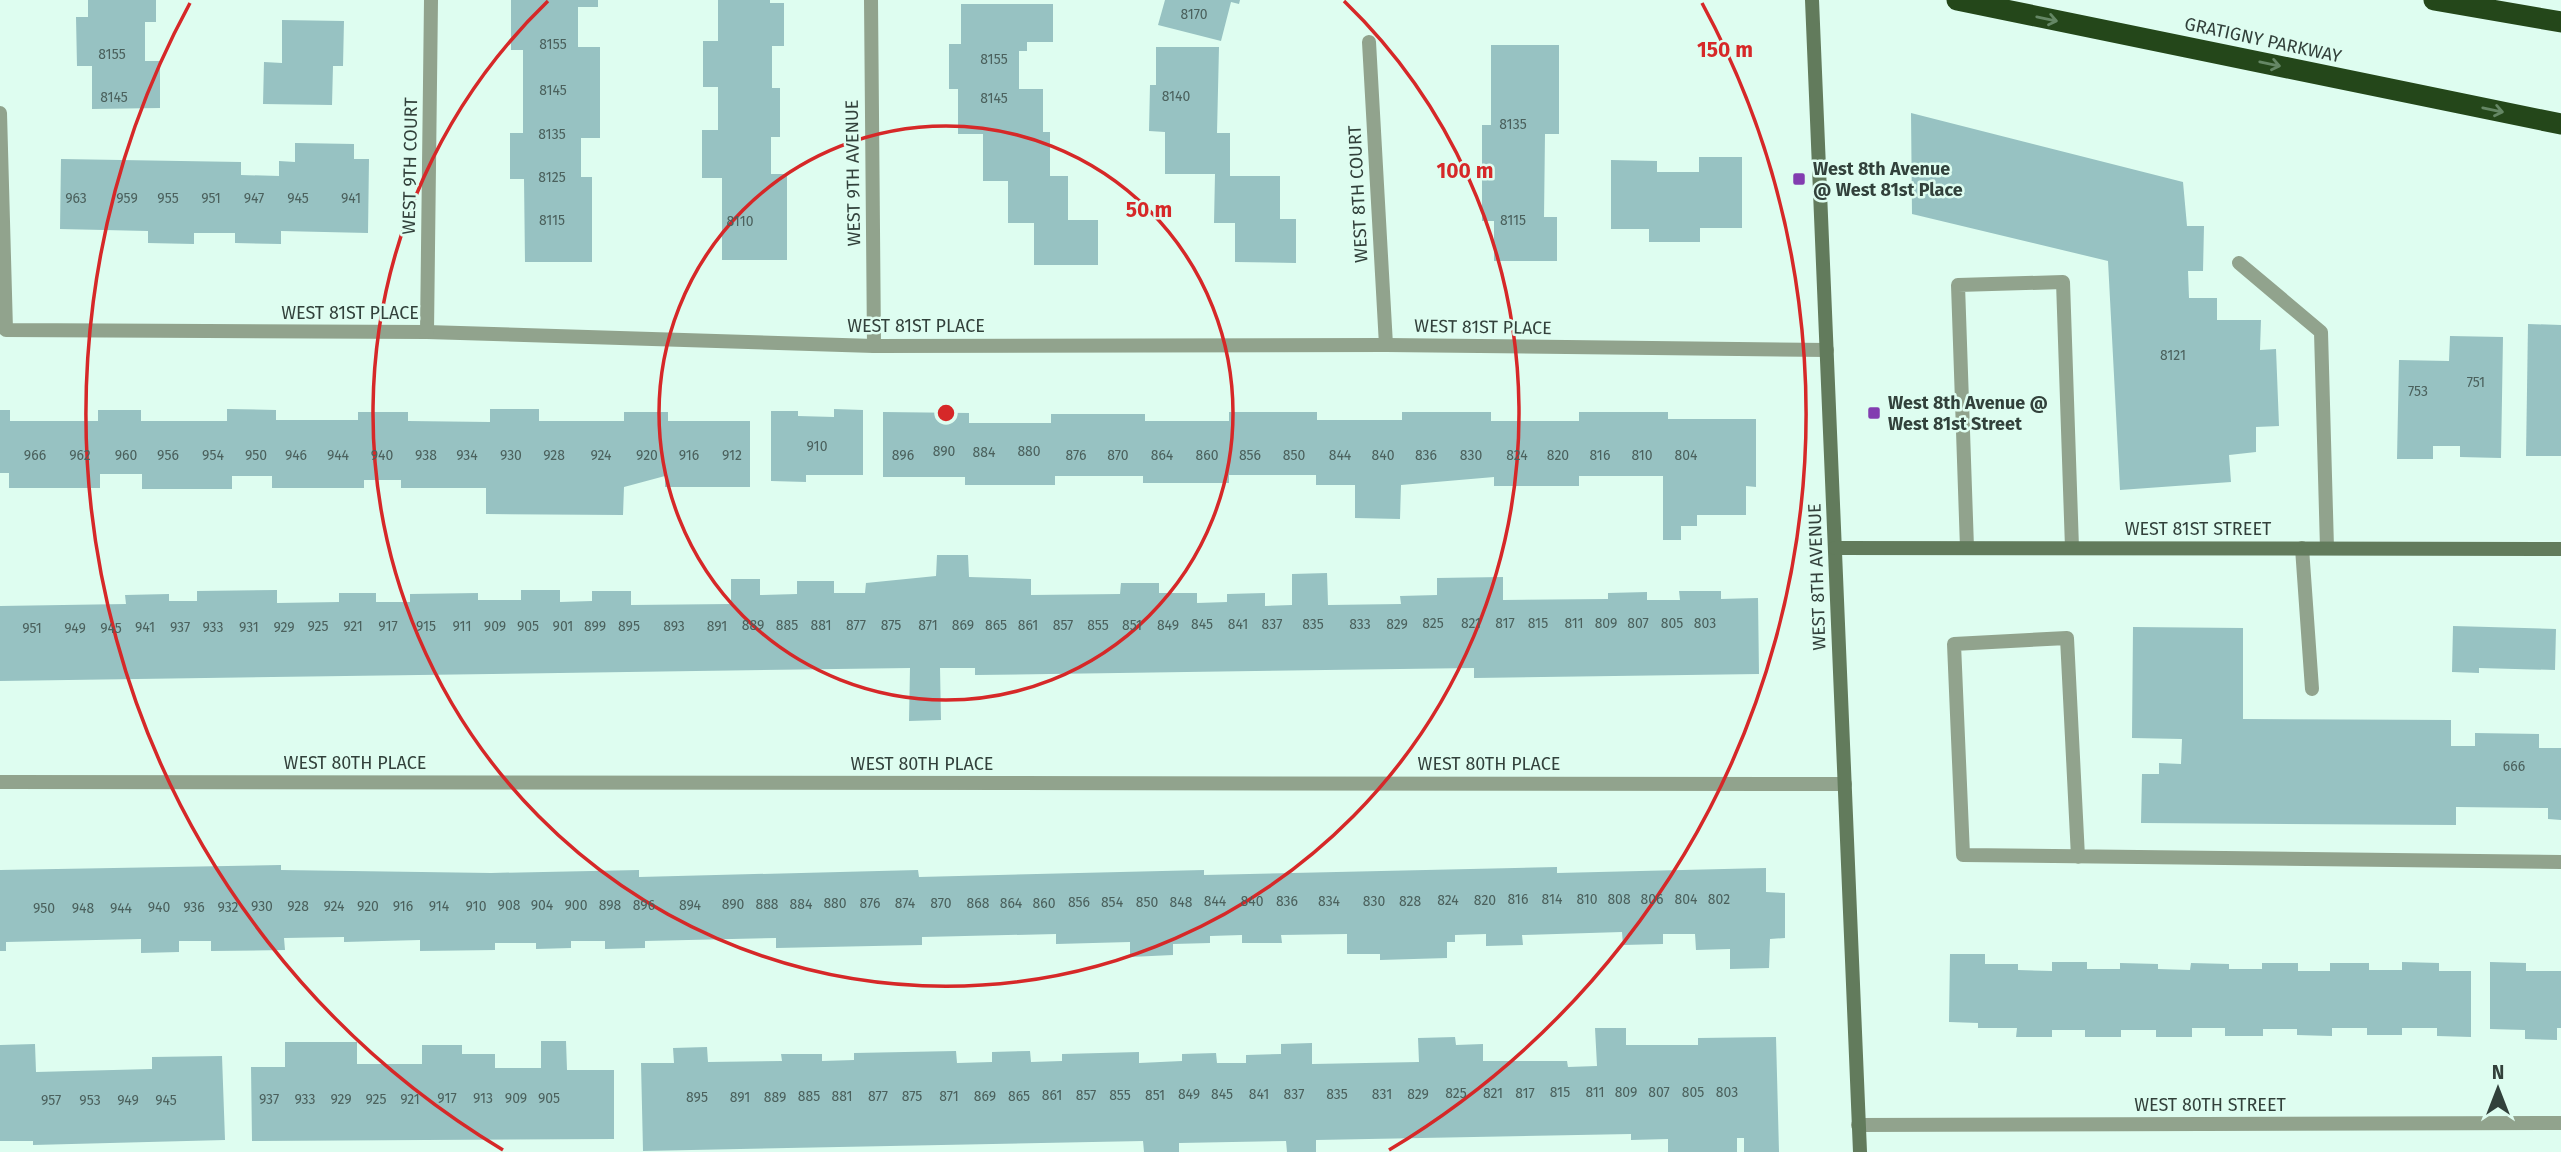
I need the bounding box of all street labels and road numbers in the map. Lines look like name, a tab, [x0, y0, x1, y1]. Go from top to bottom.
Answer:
street label: GRATIGNY PARKWAY	[2182, 13, 2344, 67]
street label: WEST 9TH COURT	[398, 97, 422, 235]
street label: WEST 9TH AVENUE	[841, 99, 865, 247]
street label: WEST 8TH COURT	[1343, 124, 1373, 263]
street label: WEST 81ST PLACE	[281, 302, 419, 324]
street label: WEST 81ST PLACE	[847, 315, 985, 337]
street label: WEST 81ST PLACE	[1414, 315, 1552, 339]
street label: WEST 8TH AVENUE	[1803, 503, 1831, 651]
street label: WEST 81ST STREET	[2125, 518, 2272, 540]
street label: WEST 80TH PLACE	[284, 752, 426, 774]
street label: WEST 80TH PLACE	[851, 753, 993, 775]
street label: WEST 80TH PLACE	[1418, 753, 1560, 775]
street label: WEST 80TH STREET	[2134, 1094, 2287, 1116]

